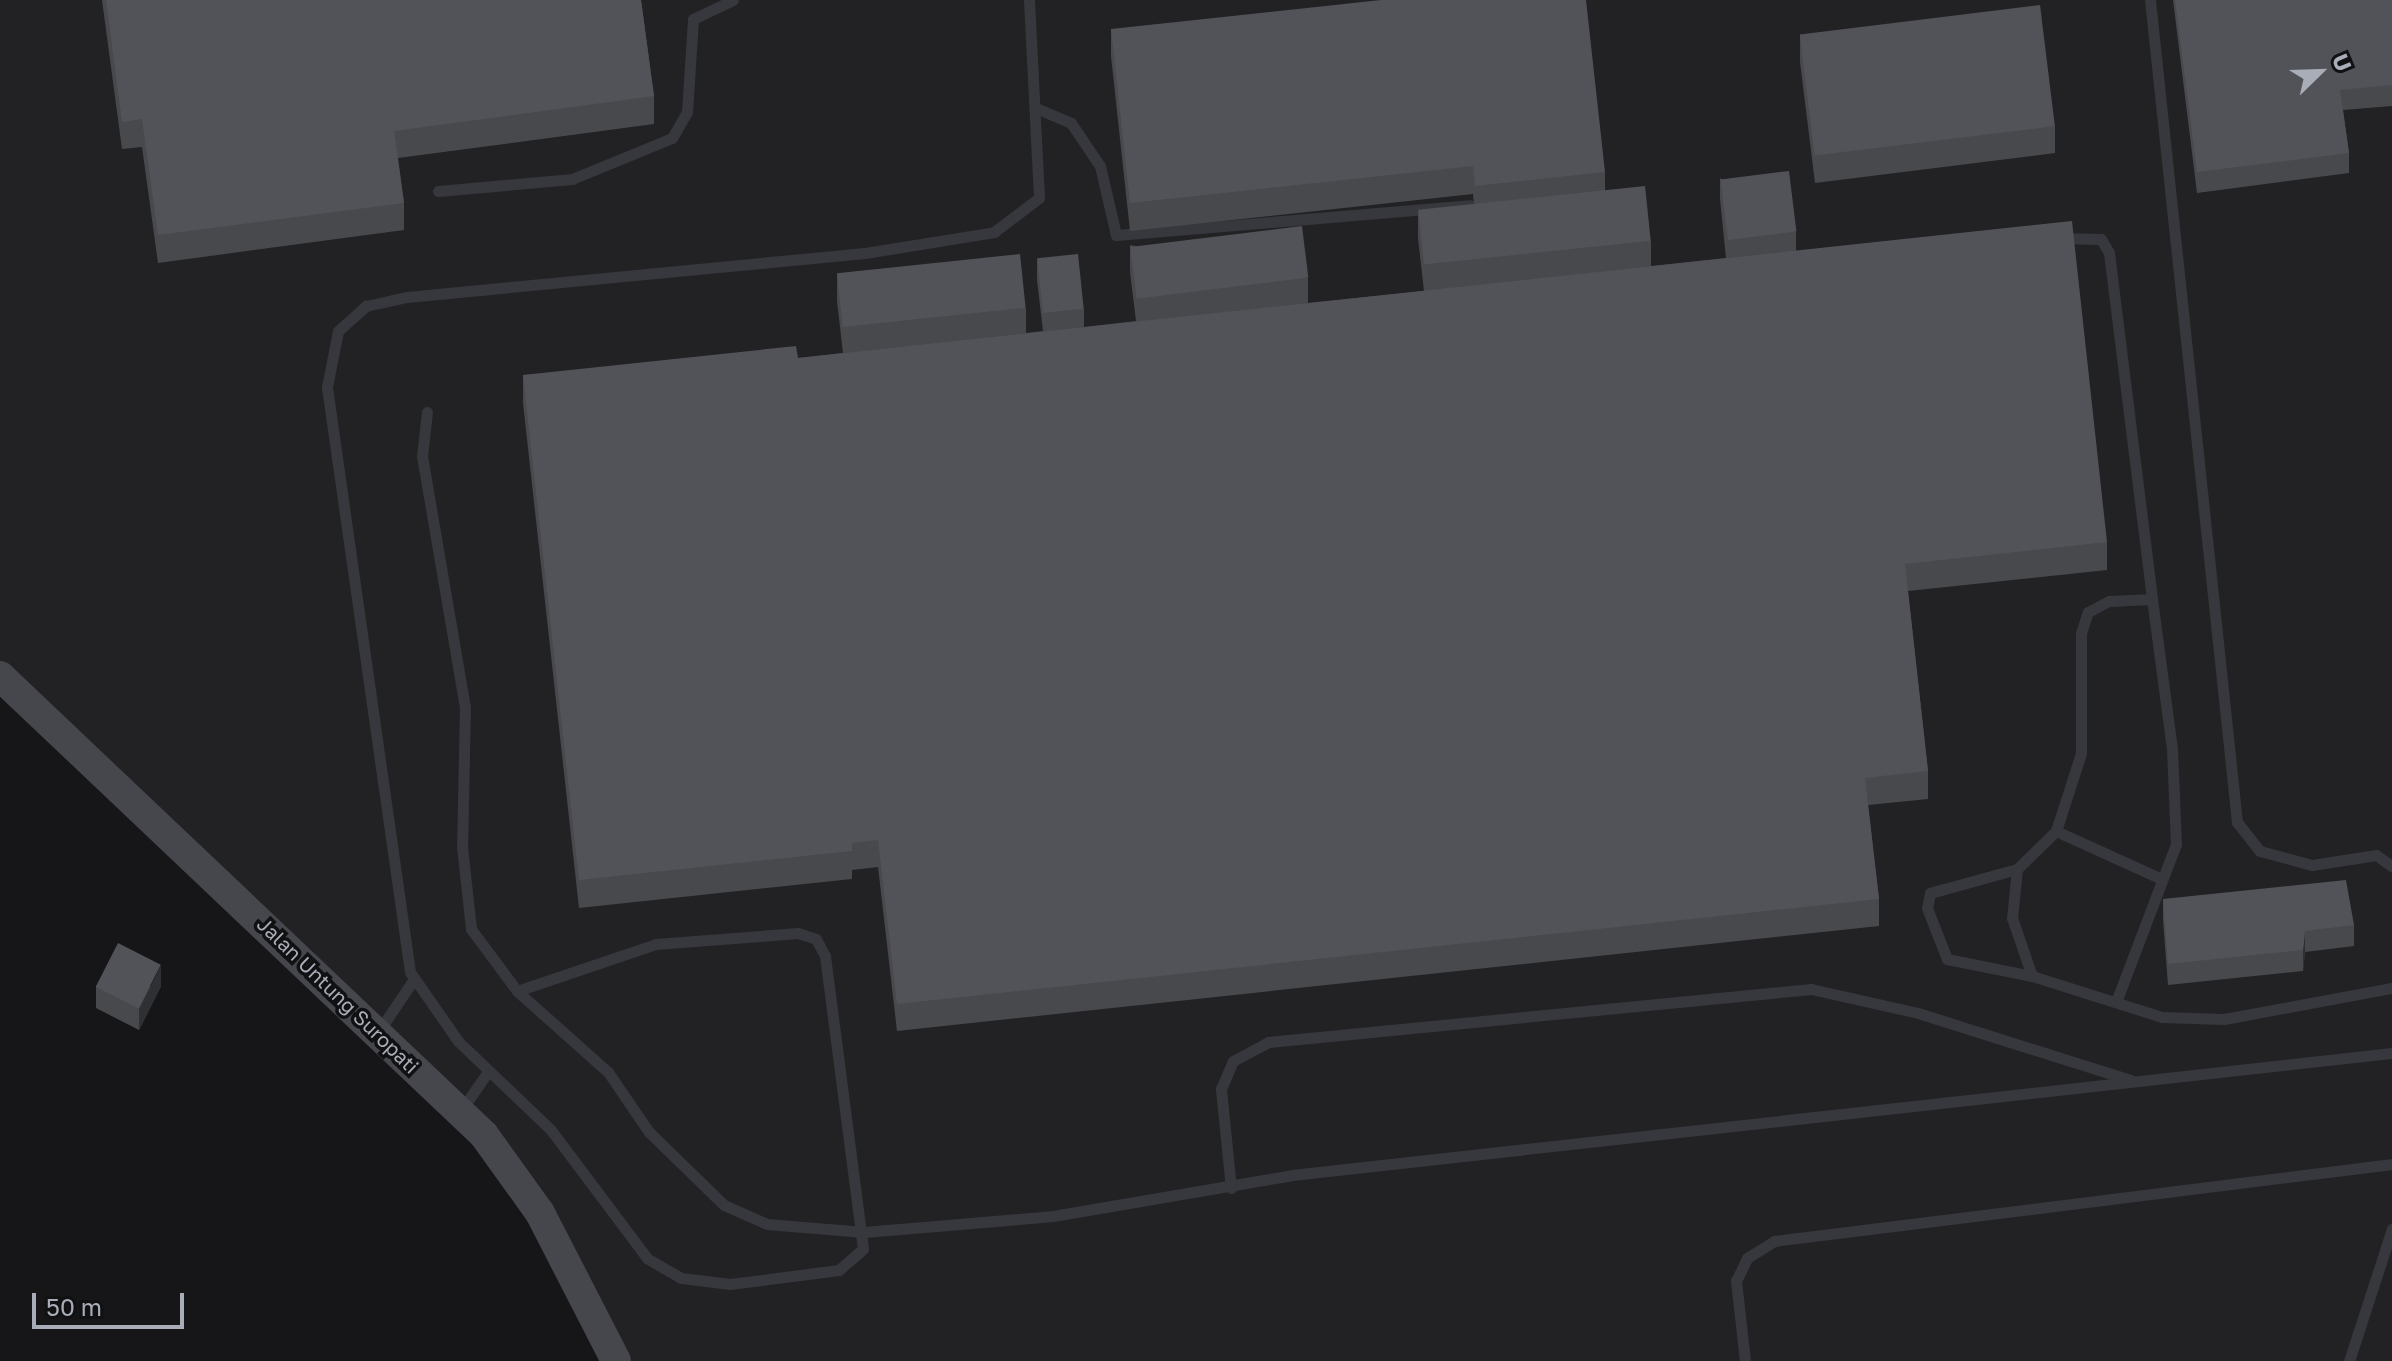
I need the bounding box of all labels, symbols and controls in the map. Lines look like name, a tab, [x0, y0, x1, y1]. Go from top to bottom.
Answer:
north arrow	[2280, 32, 2360, 112]
text: U	[2327, 50, 2358, 75]
street label: Jalan Untung Suropati	[252, 912, 424, 1078]
scale bar	[36, 1277, 188, 1327]
text: 50 m	[46, 1292, 102, 1321]

